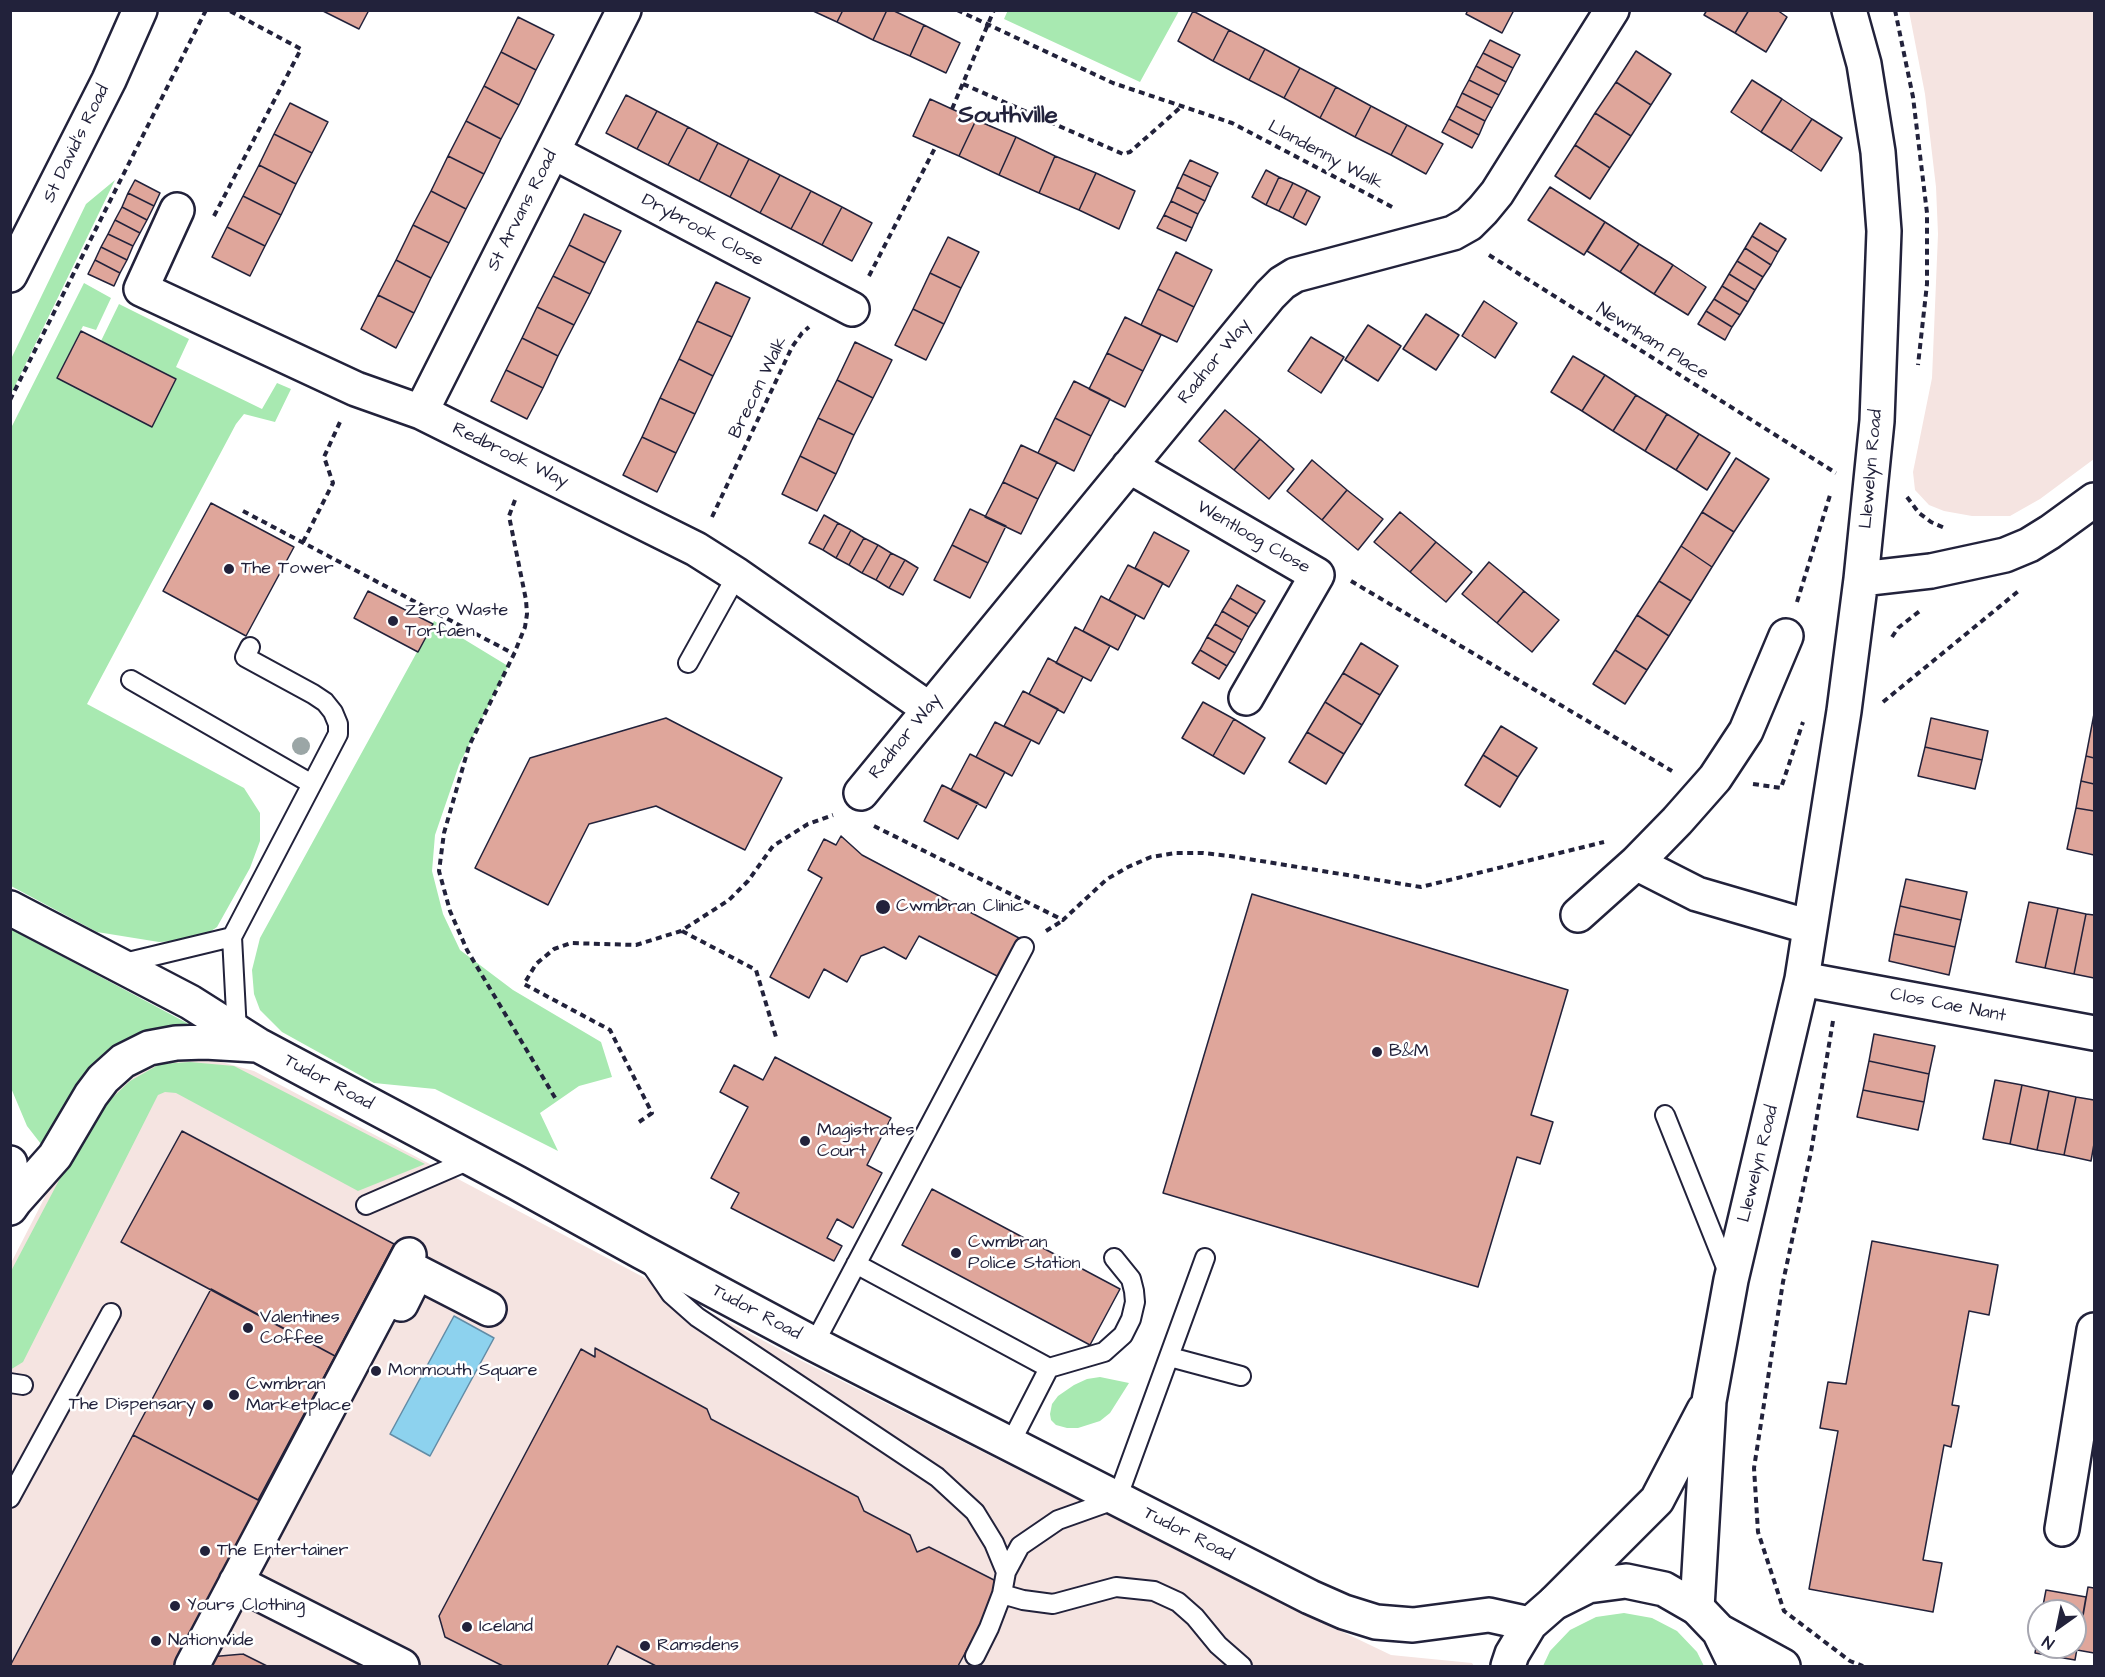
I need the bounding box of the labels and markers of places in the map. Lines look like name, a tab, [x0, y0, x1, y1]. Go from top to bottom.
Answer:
place label: The Tower	[241, 558, 334, 580]
marker: The Tower	[222, 562, 236, 576]
place label: Zero Waste Torfaen	[405, 600, 508, 642]
marker: Zero Waste Torfaen	[386, 614, 400, 628]
place label: Cwmbran Clinic	[896, 896, 1024, 918]
marker: Cwmbran Clinic	[874, 898, 892, 916]
place label: B&M	[1389, 1041, 1429, 1063]
marker: B&M	[1370, 1045, 1384, 1059]
place label: Magistrates Court	[817, 1120, 915, 1162]
marker: Magistrates Court	[798, 1134, 812, 1148]
place label: Cwmbran Police Station	[968, 1232, 1081, 1274]
marker: Cwmbran Police Station	[949, 1246, 963, 1260]
place label: Valentines Coffee	[260, 1307, 340, 1350]
marker: Valentines Coffee	[241, 1321, 255, 1335]
place label: Monmouth Square	[388, 1360, 537, 1382]
marker: Monmouth Square	[369, 1364, 383, 1378]
place label: Cwmbran Marketplace	[246, 1374, 351, 1416]
marker: Cwmbran Marketplace	[227, 1388, 241, 1402]
place label: The Dispensary	[69, 1394, 196, 1416]
marker: The Dispensary	[201, 1398, 215, 1412]
place label: The Entertainer	[217, 1540, 349, 1562]
marker: The Entertainer	[198, 1544, 212, 1558]
place label: Yours Clothing	[187, 1595, 305, 1617]
marker: Yours Clothing	[168, 1599, 182, 1613]
place label: Iceland	[479, 1616, 533, 1638]
marker: Iceland	[460, 1620, 474, 1634]
place label: Nationwide	[168, 1630, 254, 1652]
marker: Nationwide	[149, 1634, 163, 1648]
place label: Ramsdens	[657, 1635, 739, 1657]
marker: Ramsdens	[638, 1639, 652, 1653]

